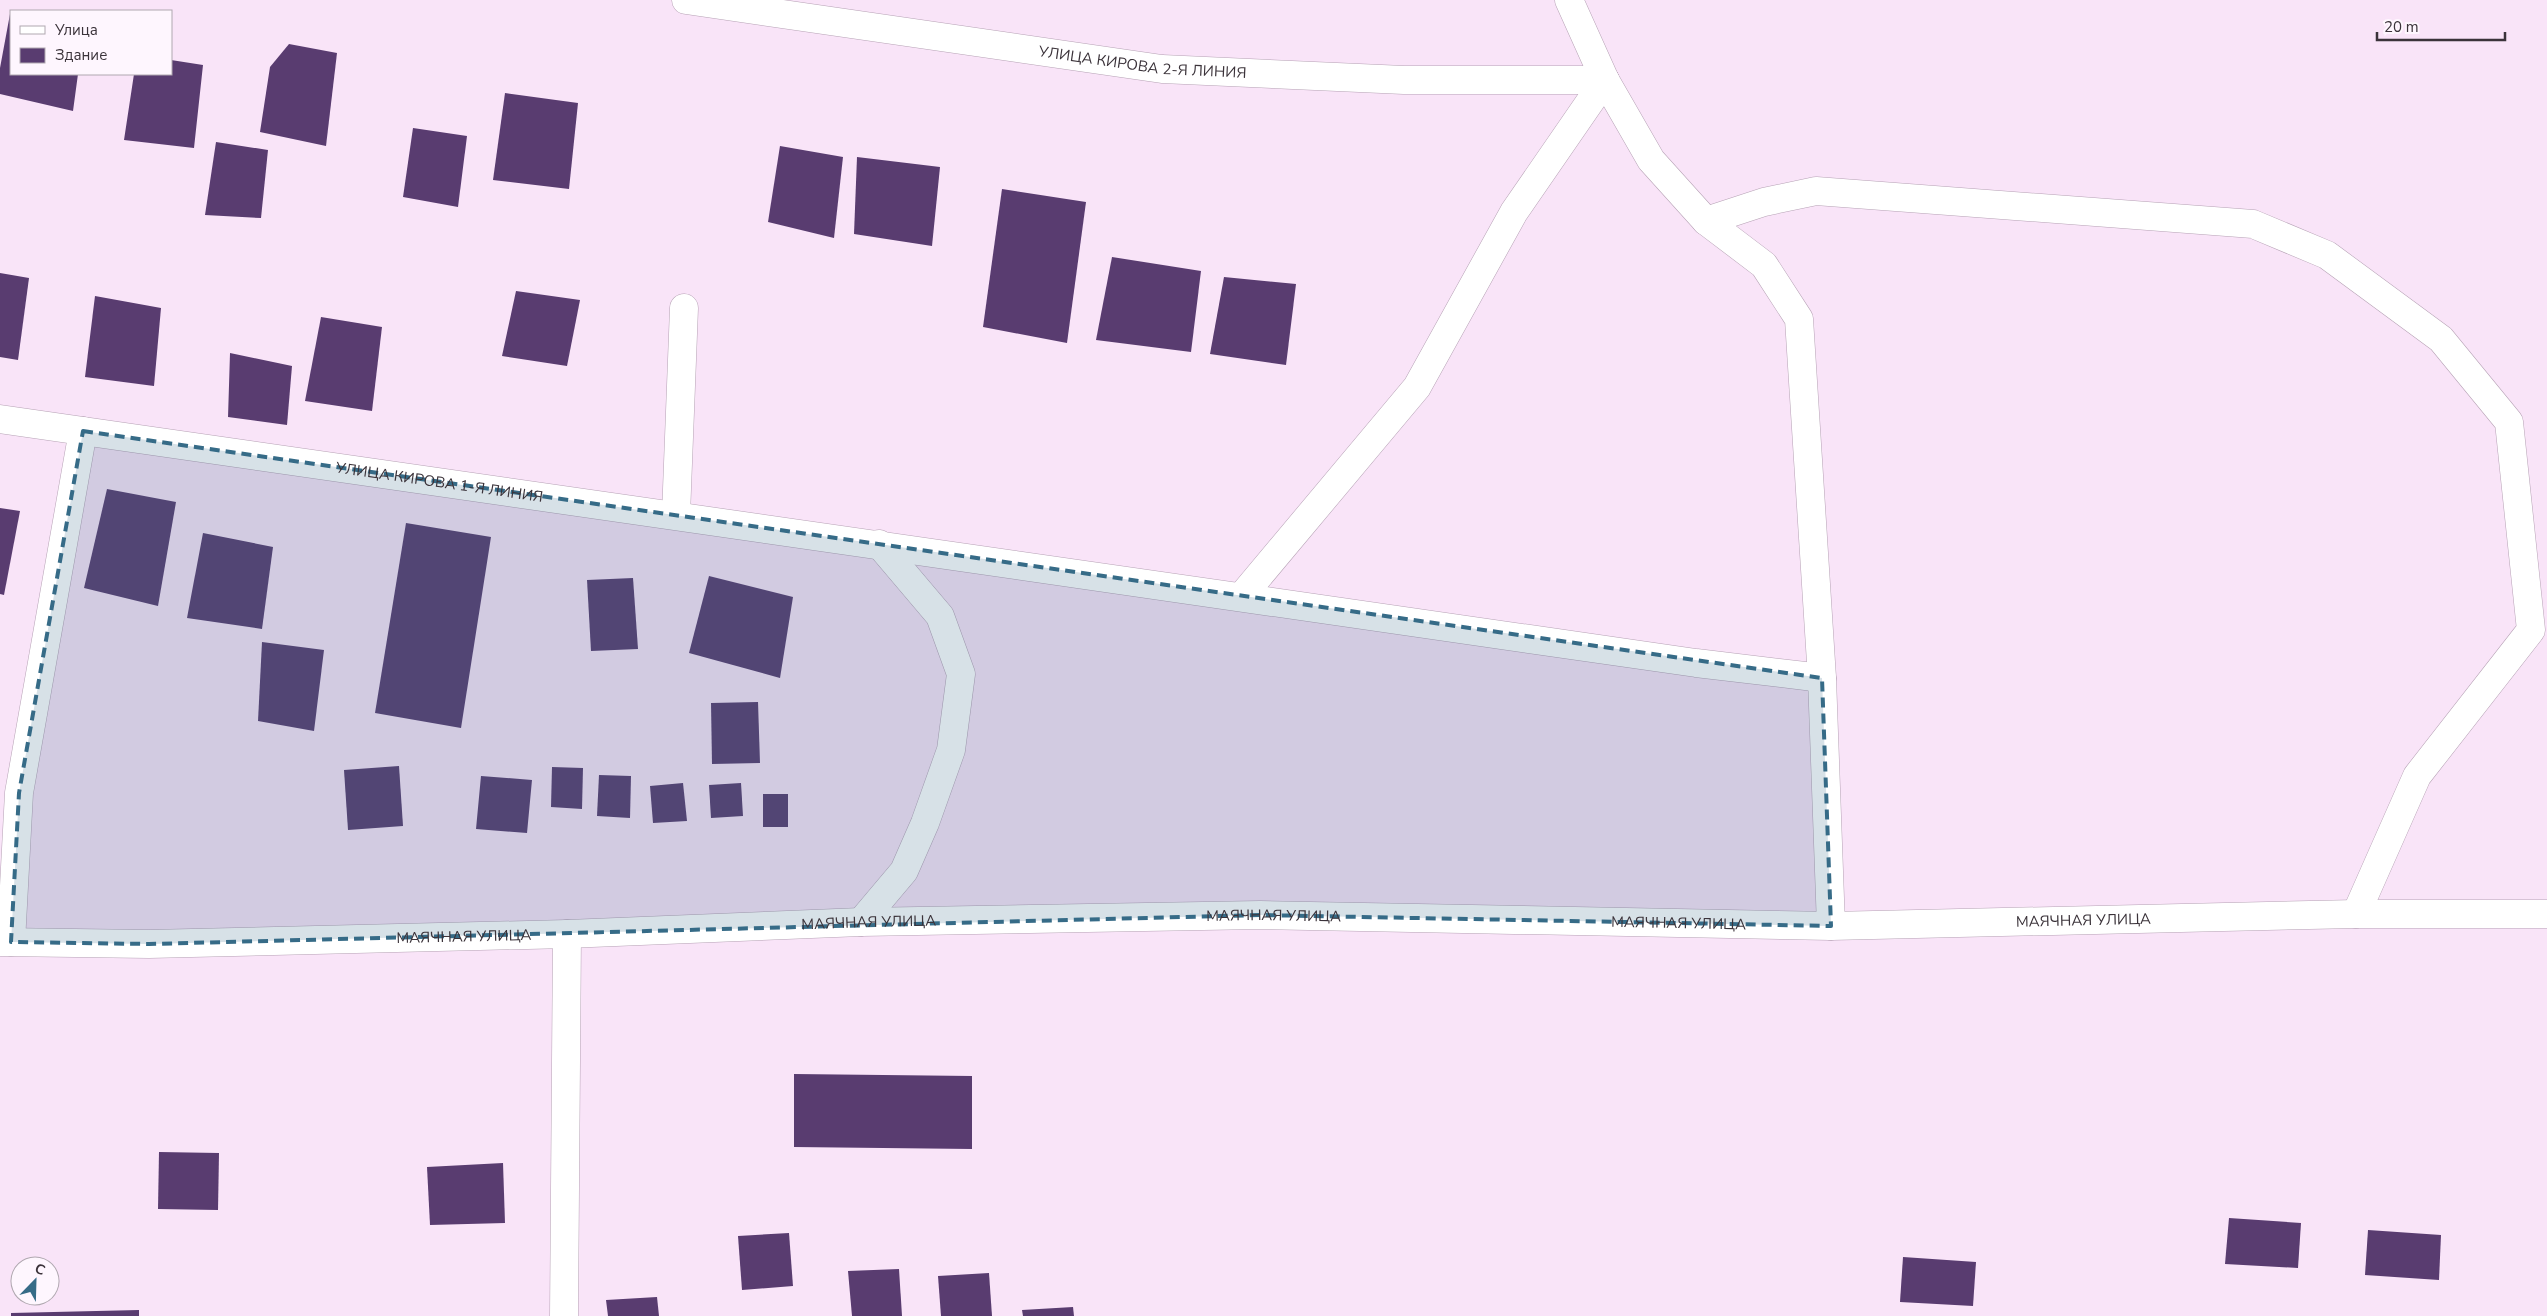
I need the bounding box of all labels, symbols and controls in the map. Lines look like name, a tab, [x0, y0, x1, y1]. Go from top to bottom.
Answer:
legend	[10, 10, 172, 75]
scale bar	[2377, 10, 2504, 42]
text: 20 m	[2384, 17, 2419, 37]
text: Улица	[54, 20, 98, 40]
street label: УЛИЦА КИРОВА 2-Я ЛИНИЯ	[1036, 41, 1247, 83]
text: Здание	[55, 45, 107, 65]
street label: УЛИЦА КИРОВА 1-Я ЛИНИЯ	[334, 457, 544, 507]
street label: МАЯЧНАЯ УЛИЦА	[1206, 905, 1341, 927]
street label: МАЯЧНАЯ УЛИЦА	[2016, 909, 2151, 932]
street label: МАЯЧНАЯ УЛИЦА	[801, 911, 936, 934]
street label: МАЯЧНАЯ УЛИЦА	[1611, 912, 1746, 934]
street label: МАЯЧНАЯ УЛИЦА	[396, 925, 532, 948]
north arrow	[10, 1256, 60, 1306]
text: С	[32, 1259, 48, 1280]

